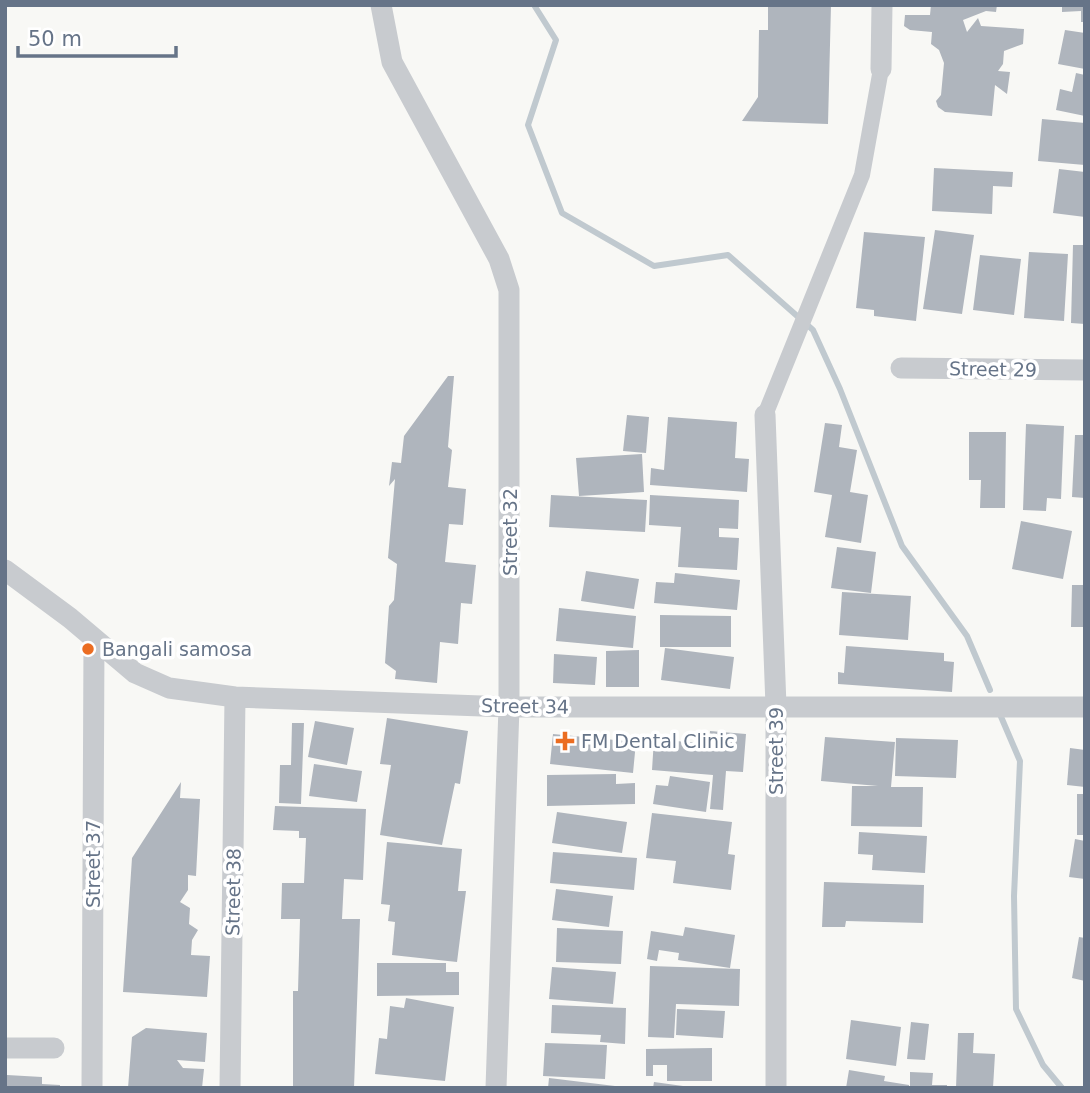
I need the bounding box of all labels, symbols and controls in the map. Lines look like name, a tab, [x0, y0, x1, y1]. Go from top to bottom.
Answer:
scale bar	[18, 14, 175, 58]
text: 50 m	[28, 27, 82, 51]
street label: Street 29	[949, 357, 1037, 381]
street label: Street 32	[499, 488, 521, 576]
place label: Bangali samosa	[102, 638, 252, 660]
marker: Bangali samosa	[80, 641, 96, 657]
street label: Street 34	[481, 694, 569, 718]
street label: Street 39	[765, 707, 787, 795]
place label: FM Dental Clinic	[581, 730, 735, 752]
marker: FM Dental Clinic	[555, 731, 575, 751]
street label: Street 37	[82, 820, 104, 908]
street label: Street 38	[221, 848, 245, 936]

